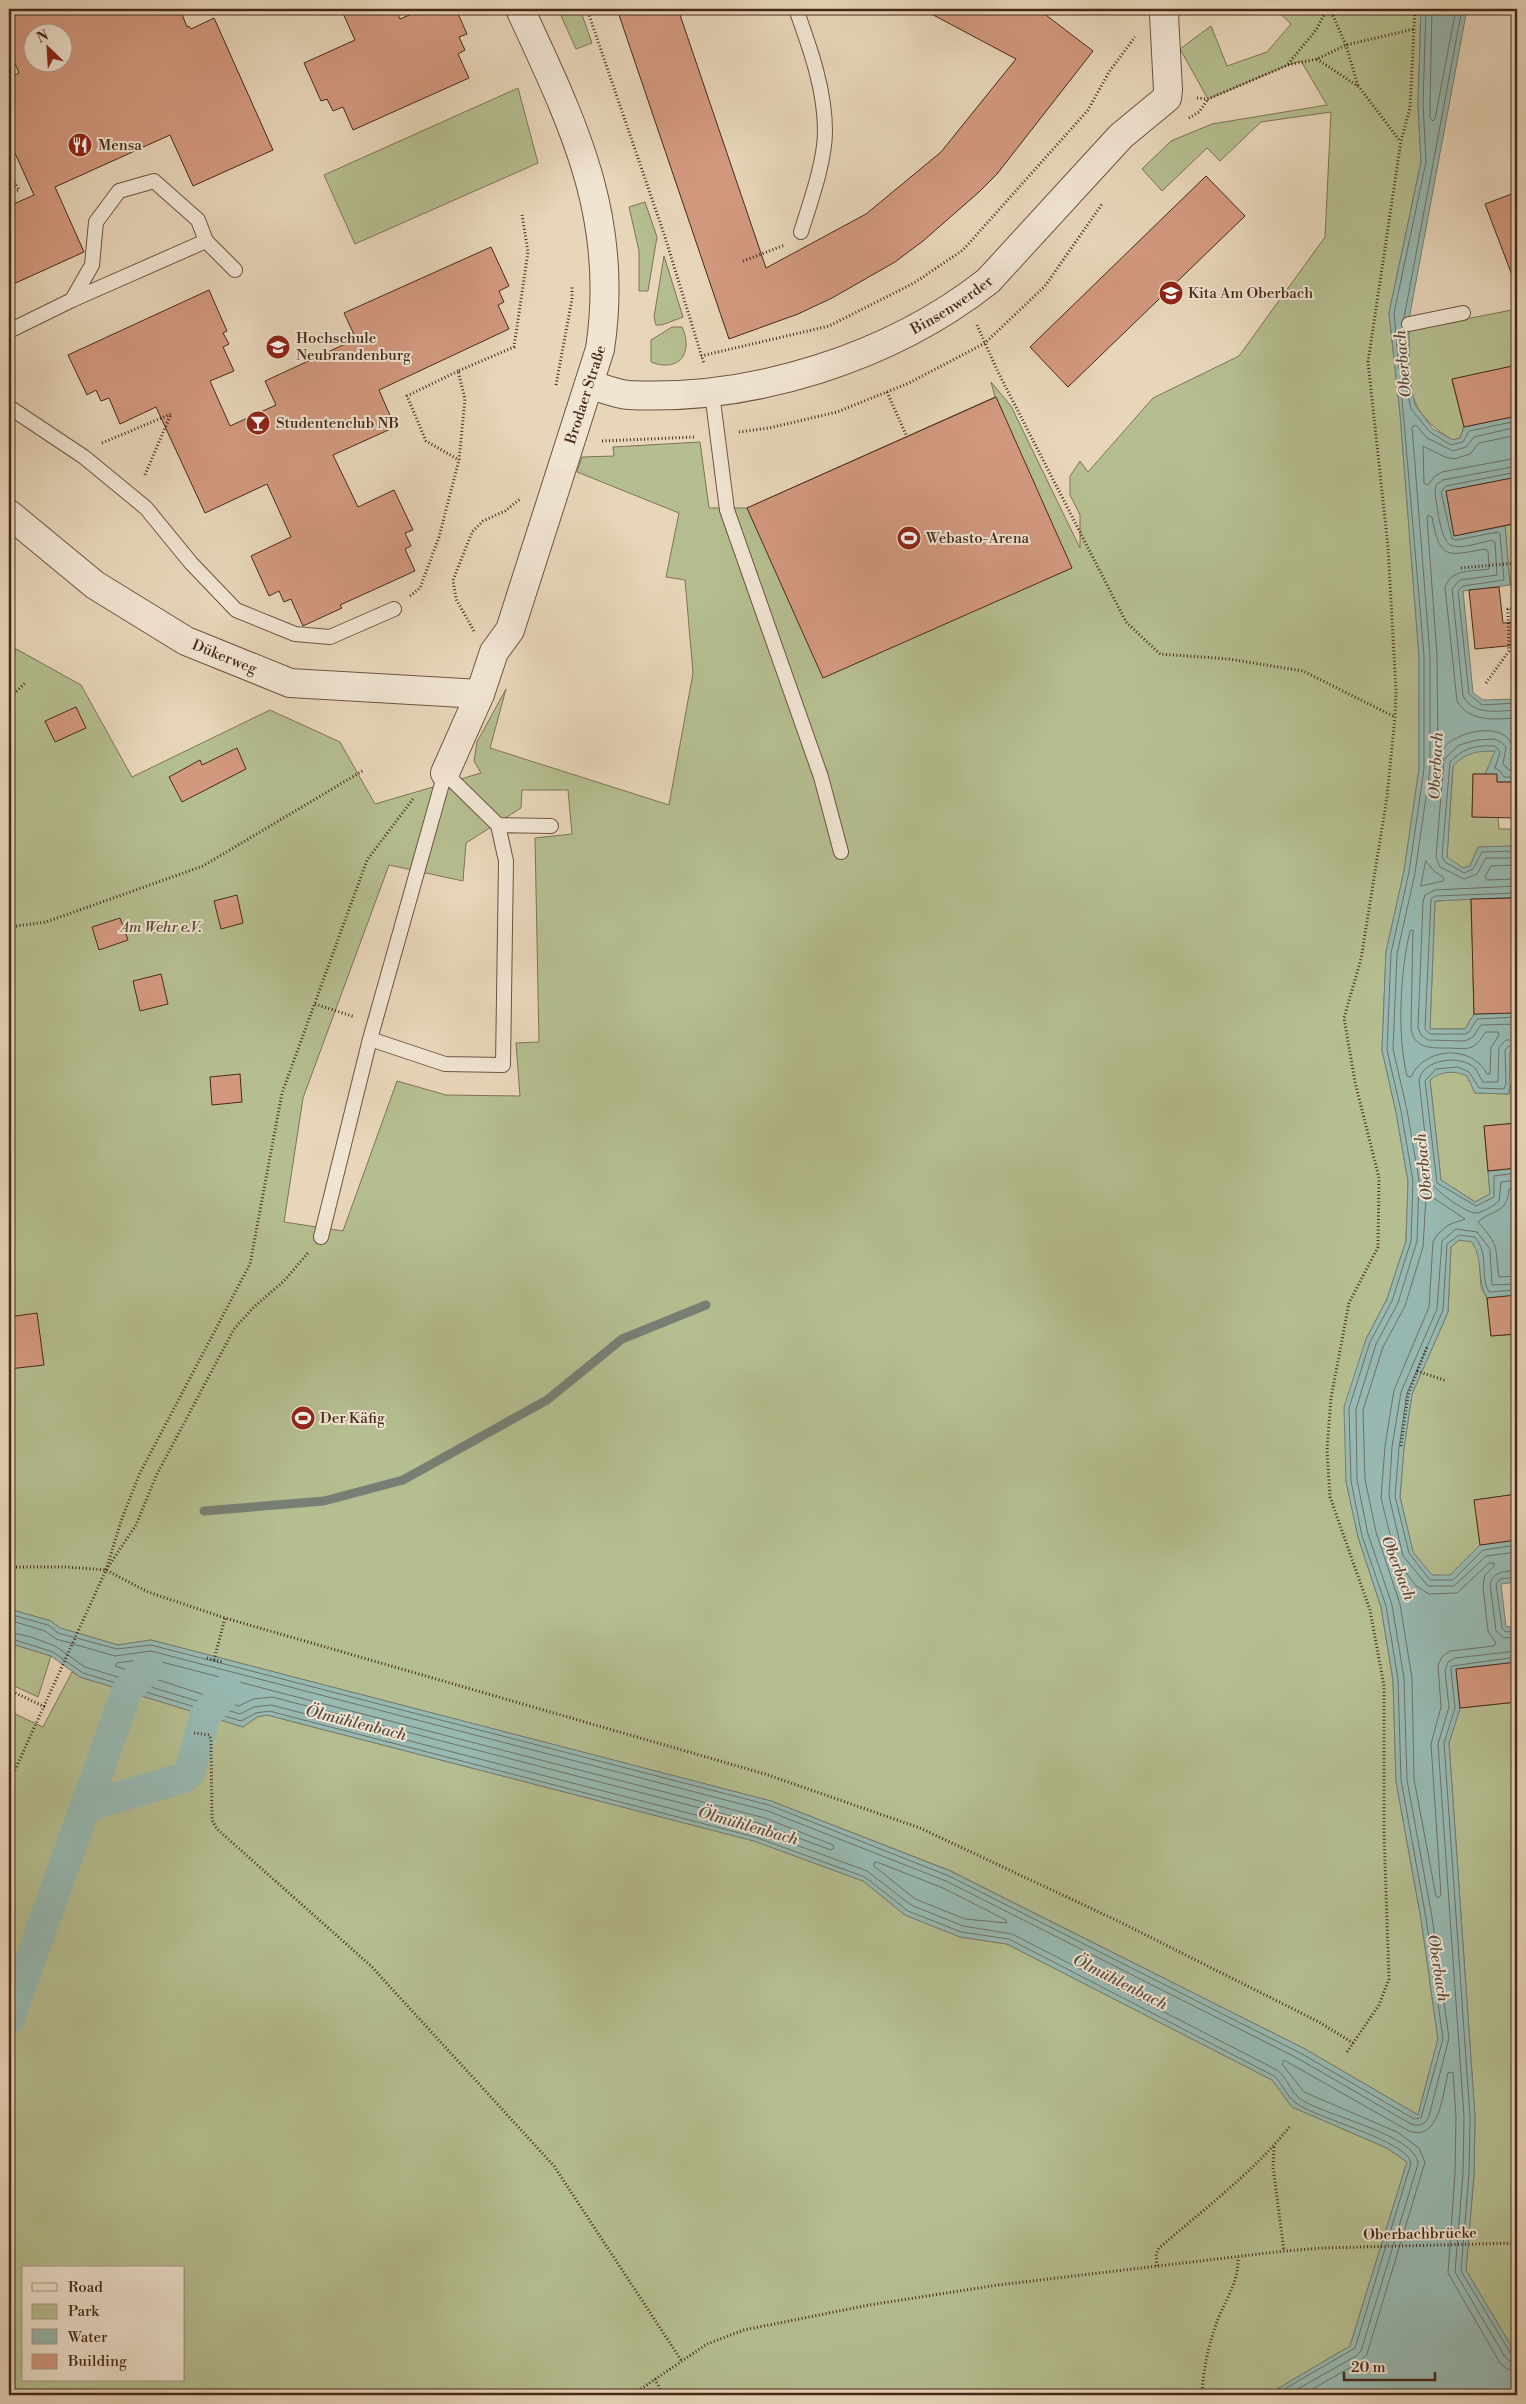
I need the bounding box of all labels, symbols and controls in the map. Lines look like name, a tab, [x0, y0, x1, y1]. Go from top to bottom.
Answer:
north arrow	[22, 22, 72, 72]
text: N	[34, 27, 52, 48]
restaurant icon: Mensa	[67, 132, 93, 158]
place label: Mensa	[98, 136, 142, 155]
street label: Binsenwerder	[906, 272, 998, 339]
school or university icon: Kita Am Oberbach	[1158, 280, 1184, 306]
place label: Kita Am Oberbach	[1188, 284, 1313, 303]
place label: Hochschule Neubrandenburg	[296, 329, 411, 365]
water label: Oberbach	[1390, 329, 1416, 399]
school or university icon: Hochschule Neubrandenburg	[265, 334, 291, 360]
street label: Brodaer Straße	[560, 343, 610, 447]
bar icon: Studentenclub NB	[245, 410, 271, 436]
place label: Studentenclub NB	[276, 414, 399, 433]
sports icon: Webasto-Arena	[896, 525, 922, 551]
place label: Webasto-Arena	[925, 529, 1030, 548]
street label: Dükerweg	[189, 635, 260, 678]
water label: Oberbach	[1424, 731, 1448, 800]
park label: Am Wehr e.V.	[118, 918, 203, 937]
water label: Oberbach	[1410, 1132, 1437, 1202]
sports icon: Der Käfig	[290, 1405, 316, 1431]
place label: Der Käfig	[320, 1409, 385, 1428]
water label: Oberbach	[1377, 1533, 1420, 1603]
water label: Ölmühlenbach	[303, 1699, 409, 1745]
water label: Ölmühlenbach	[696, 1800, 801, 1850]
water label: Oberbach	[1423, 1933, 1453, 2003]
water label: Ölmühlenbach	[1069, 1948, 1172, 2014]
street label: Oberbachbrücke	[1363, 2224, 1477, 2244]
legend	[22, 2266, 185, 2382]
text: Road	[68, 2278, 103, 2297]
text: Park	[68, 2302, 100, 2321]
text: Water	[67, 2328, 108, 2347]
scale bar	[1344, 2349, 1435, 2381]
text: Building	[67, 2352, 127, 2371]
text: 20 m	[1351, 2358, 1386, 2377]

